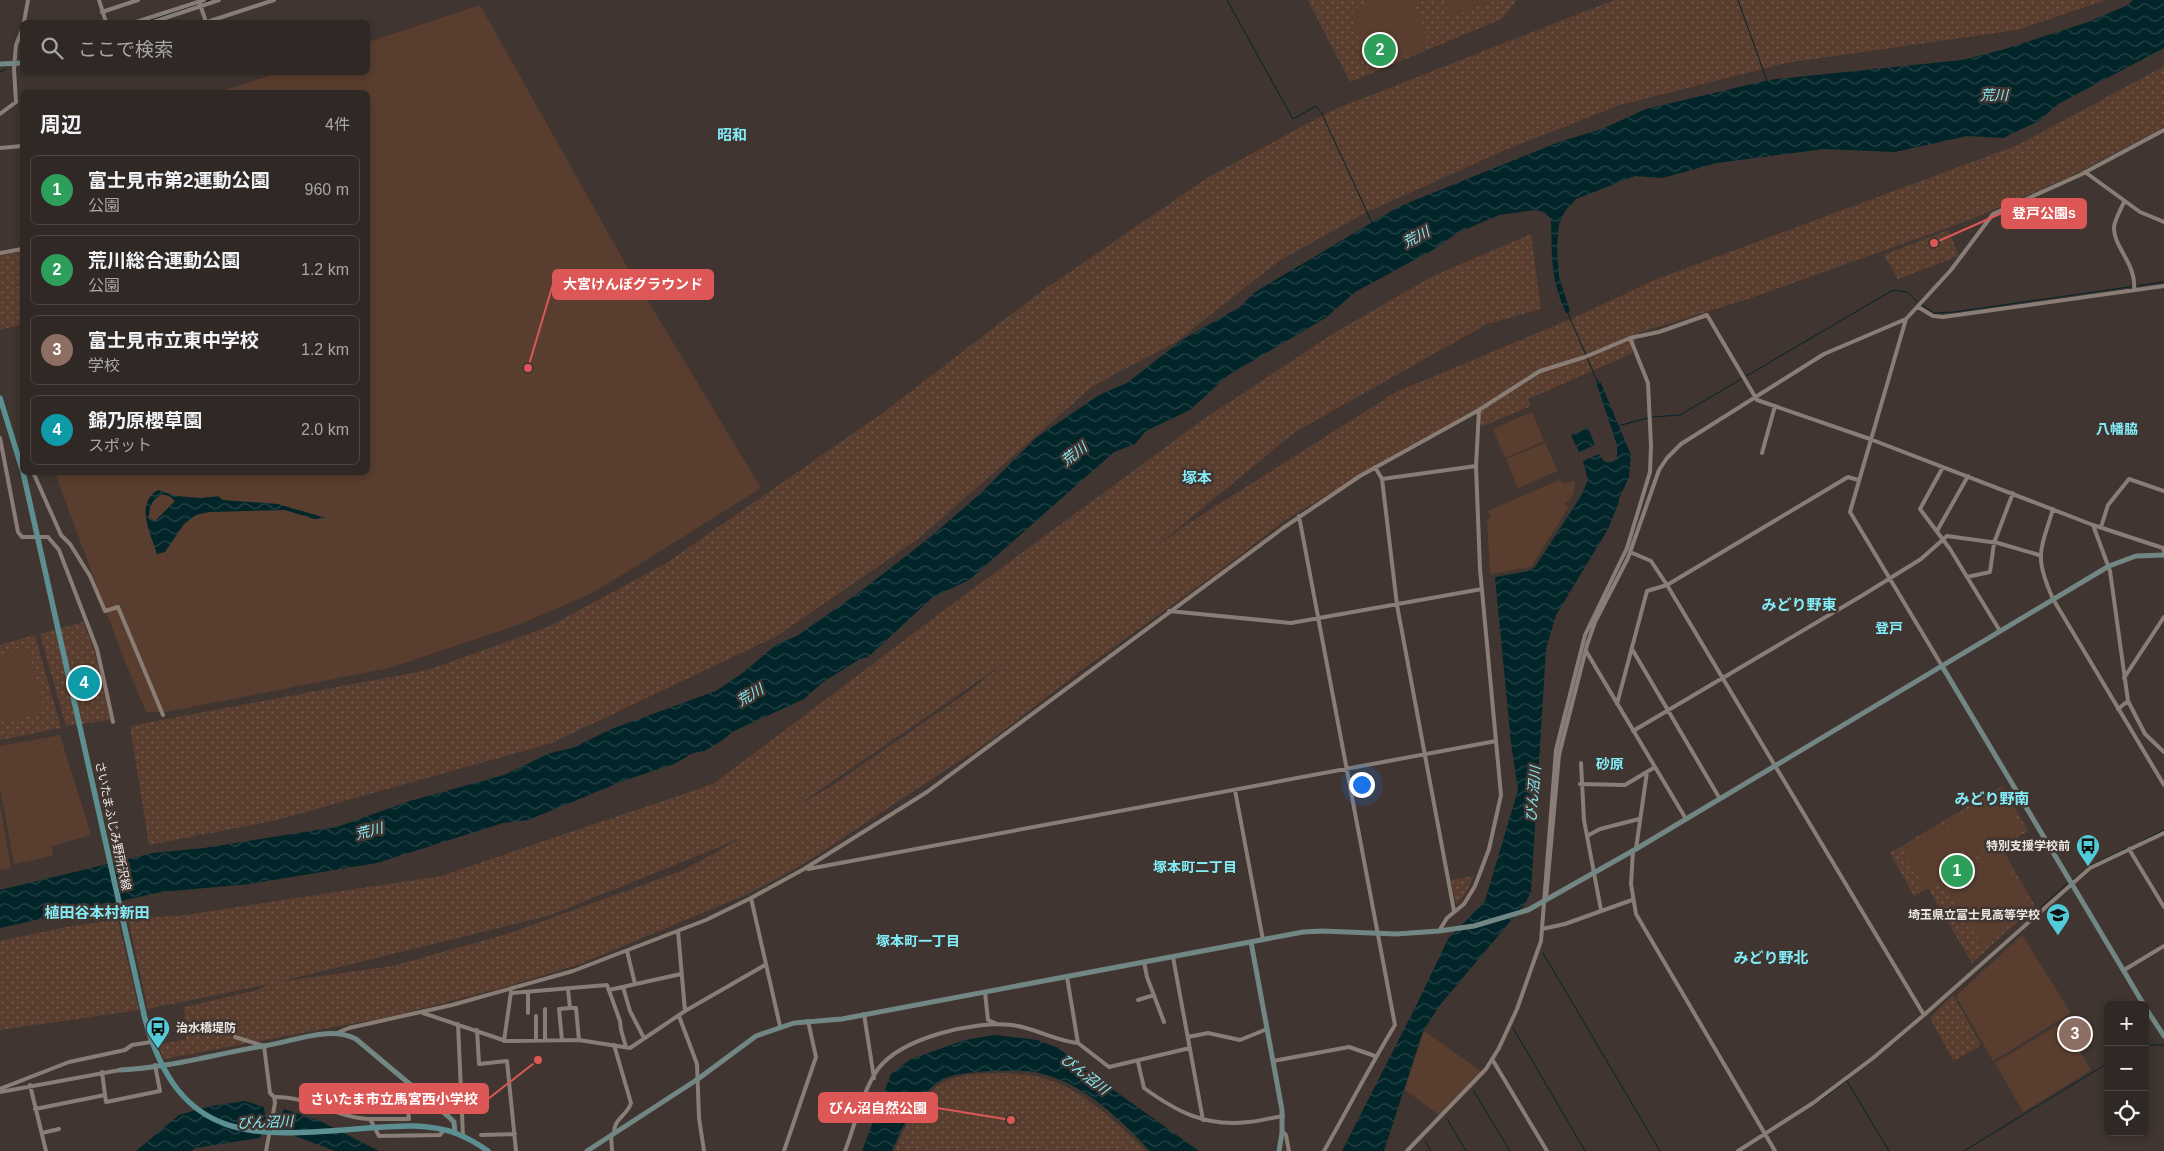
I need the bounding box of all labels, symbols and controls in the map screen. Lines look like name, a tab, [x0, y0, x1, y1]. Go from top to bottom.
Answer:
search box	[20, 20, 370, 75]
pin: 2	[1364, 31, 1396, 69]
icon: search	[38, 34, 66, 62]
text: ここで検索	[78, 39, 173, 60]
water label: 荒川	[1980, 87, 2010, 103]
text: 周辺	[40, 113, 82, 136]
text: 4件	[325, 116, 350, 133]
district label: 昭和	[717, 126, 747, 143]
text: 富士見市第2運動公園	[88, 170, 270, 191]
text: 1	[53, 181, 61, 198]
text: 960 m	[305, 181, 349, 198]
text: 公園	[88, 197, 120, 214]
callout: 登戸公園s	[2002, 199, 2086, 228]
text: 登戸公園s	[2012, 205, 2076, 221]
water label: 荒川	[1400, 222, 1434, 251]
text: 荒川総合運動公園	[88, 250, 240, 271]
text: 2	[53, 261, 61, 278]
text: 1.2 km	[301, 261, 349, 278]
callout: 大宮けんぽグラウンド	[553, 270, 713, 299]
text: 大宮けんぽグラウンド	[563, 276, 703, 292]
text: 公園	[88, 277, 120, 294]
text: 富士見市立東中学校	[88, 330, 259, 351]
text: 3	[53, 341, 61, 358]
text: 1.2 km	[301, 341, 349, 358]
text: 学校	[88, 357, 120, 374]
text: 錦乃原櫻草園	[88, 410, 202, 431]
text: 4	[53, 421, 61, 438]
text: 2.0 km	[301, 421, 349, 438]
district label: 八幡脇	[2096, 421, 2138, 437]
text: スポット	[88, 437, 152, 454]
water label: 荒川	[1058, 438, 1092, 469]
district label: 塚本	[1182, 469, 1212, 486]
district label: みどり野東	[1761, 596, 1837, 613]
district label: 登戸	[1875, 620, 1903, 636]
pin: 4	[68, 664, 100, 702]
water label: 荒川	[734, 680, 768, 709]
district label: 砂原	[1596, 756, 1624, 772]
street label: さいたまふじみ野所沢線	[92, 760, 134, 892]
water label: びん沼川	[1523, 763, 1544, 823]
your location	[1349, 772, 1375, 798]
district label: みどり野南	[1954, 790, 2030, 807]
water label: 荒川	[353, 819, 386, 842]
bus stop icon: 特別支援学校前	[2075, 833, 2101, 867]
place label: 特別支援学校前	[1986, 839, 2070, 853]
pin: 1	[1941, 852, 1973, 890]
district label: 塚本町二丁目	[1153, 859, 1237, 875]
school or university icon: 埼玉県立富士見高等学校	[2045, 902, 2071, 936]
district label: 植田谷本村新田	[44, 904, 150, 921]
place label: 埼玉県立富士見高等学校	[1908, 908, 2040, 922]
district label: 塚本町一丁目	[876, 933, 960, 949]
district label: みどり野北	[1733, 949, 1809, 966]
map controls	[2104, 1001, 2149, 1136]
button: +	[2104, 1001, 2149, 1046]
bus stop icon: 治水橋堤防	[145, 1015, 171, 1049]
pin: 3	[2059, 1015, 2091, 1053]
place label: 治水橋堤防	[176, 1021, 236, 1035]
button: −	[2104, 1046, 2149, 1091]
water label: びん沼川	[1058, 1050, 1114, 1099]
callout: さいたま市立馬宮西小学校	[300, 1084, 488, 1113]
text: さいたま市立馬宮西小学校	[310, 1091, 478, 1107]
button: locate	[2104, 1091, 2149, 1136]
callout: びん沼自然公園	[819, 1093, 937, 1122]
text: びん沼自然公園	[829, 1100, 927, 1116]
water label: びん沼川	[237, 1113, 295, 1131]

